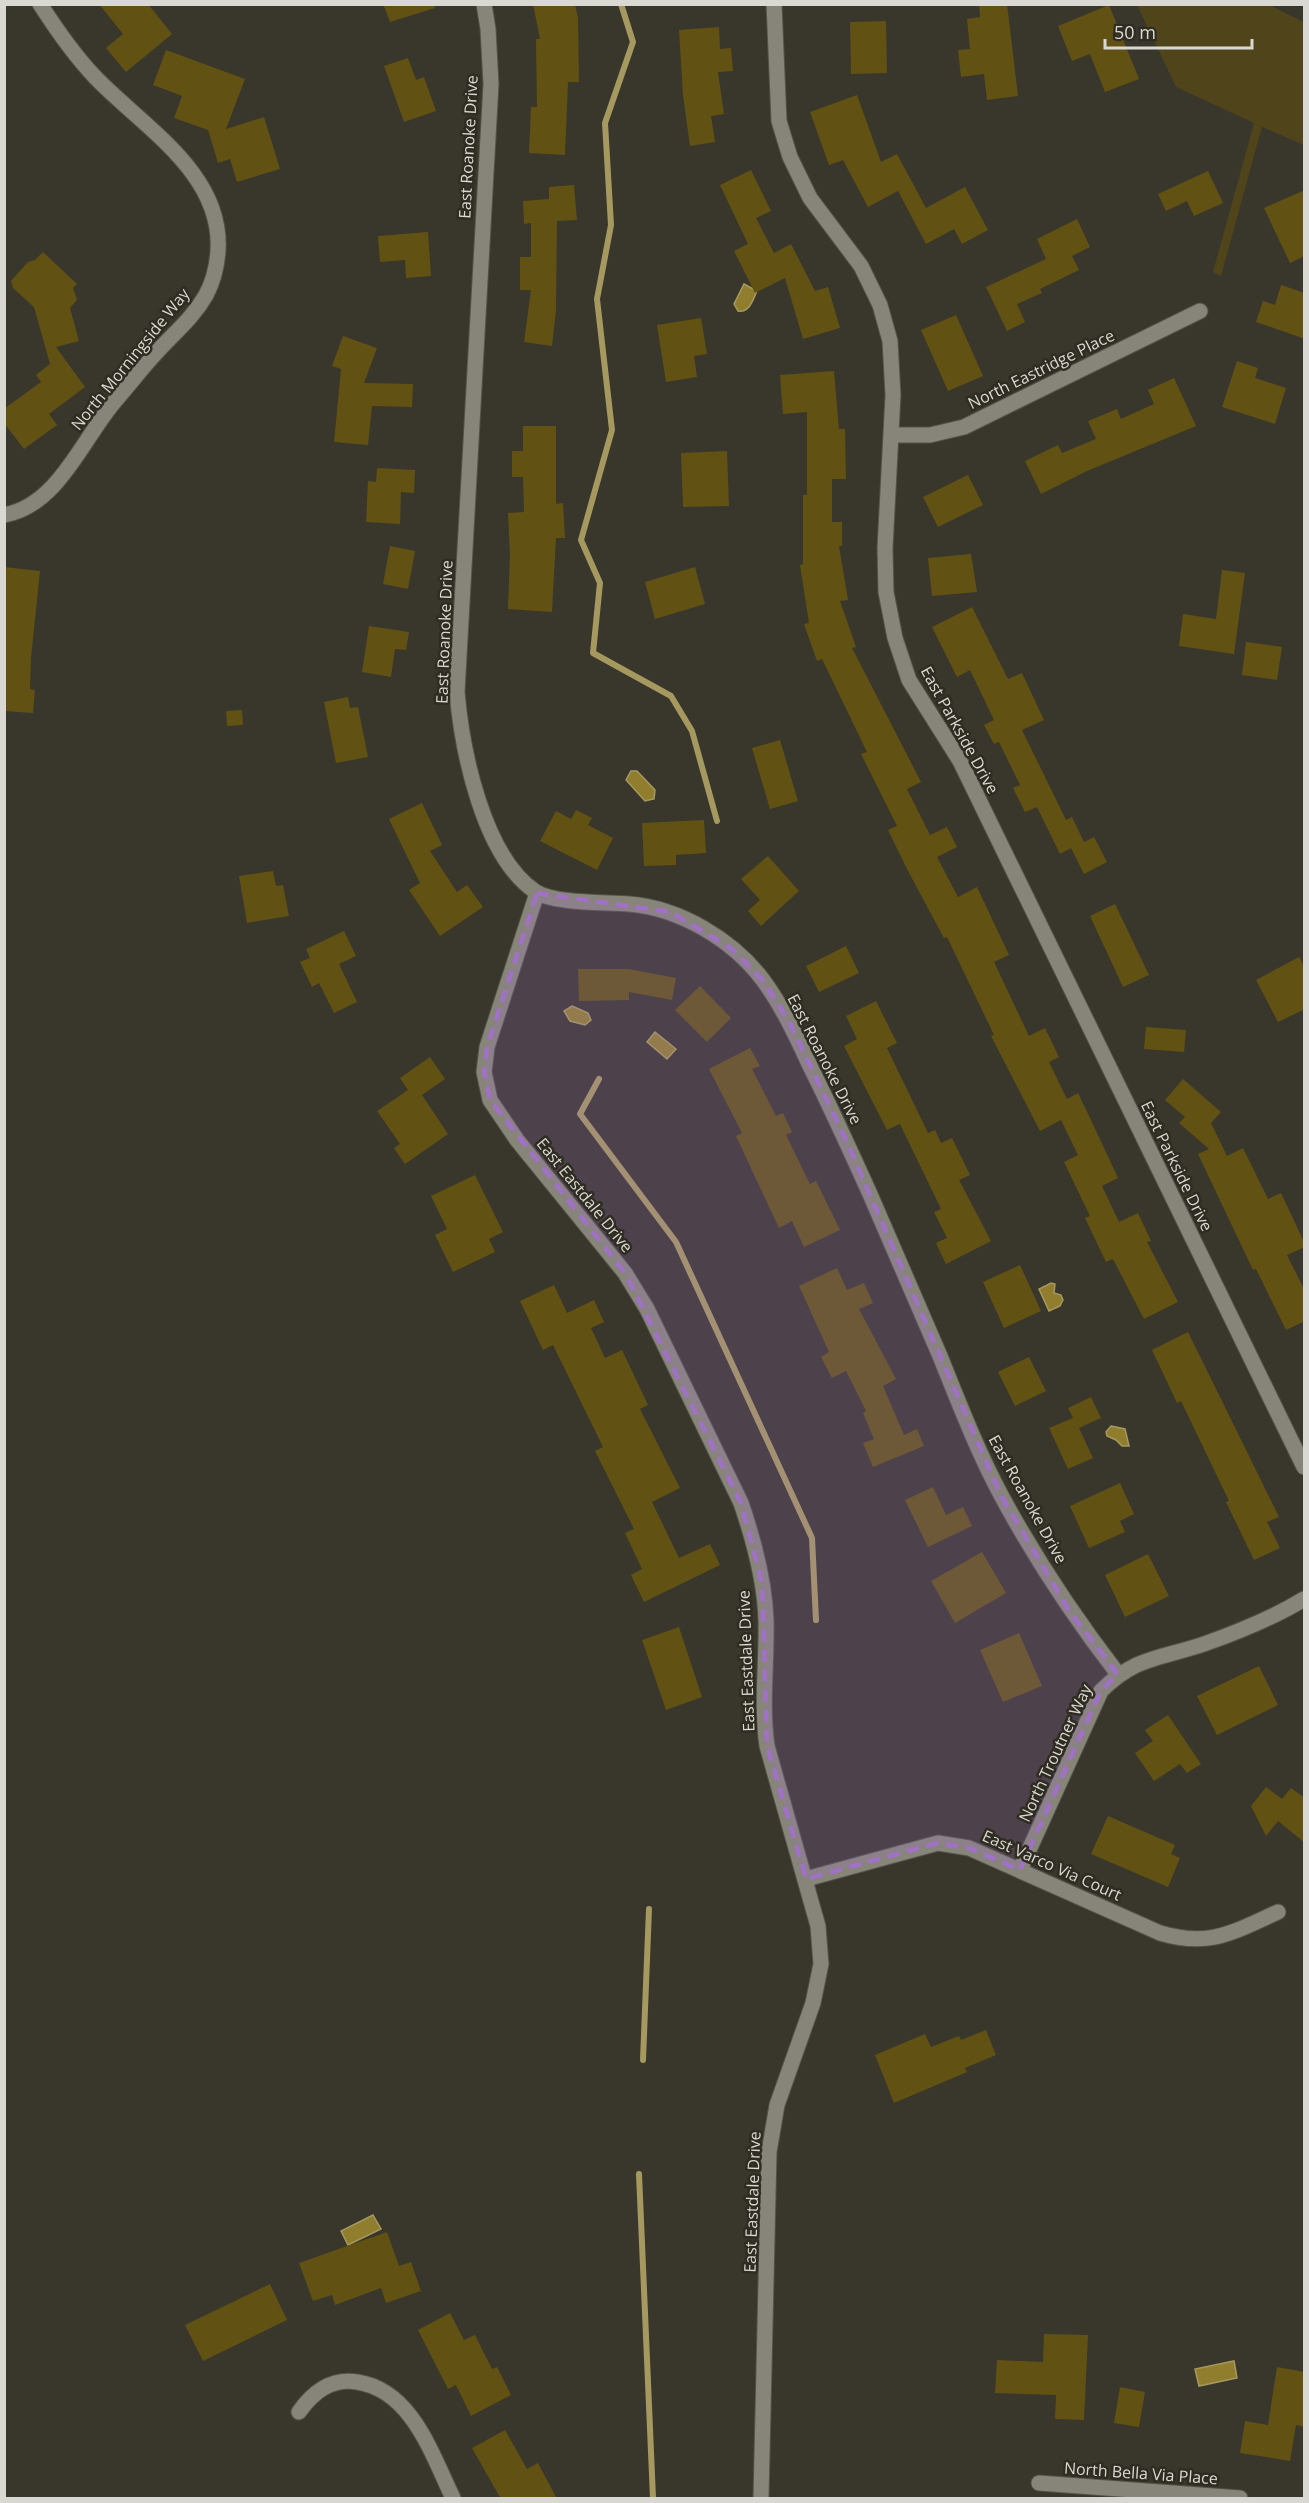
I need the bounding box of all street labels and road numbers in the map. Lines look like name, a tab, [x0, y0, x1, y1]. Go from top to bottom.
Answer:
street label: East Roanoke Drive	[453, 75, 483, 219]
street label: North Morningside Way	[66, 283, 195, 435]
street label: North Eastridge Place	[964, 324, 1118, 414]
street label: East Roanoke Drive	[430, 560, 458, 704]
street label: East Parkside Drive	[916, 662, 1004, 798]
street label: East Roanoke Drive	[783, 990, 867, 1128]
street label: East Parkside Drive	[1136, 1097, 1218, 1235]
street label: East Eastdale Drive	[532, 1133, 638, 1257]
street label: East Roanoke Drive	[984, 1431, 1072, 1567]
street label: East Eastdale Drive	[733, 1590, 759, 1732]
street label: North Troutner Way	[1013, 1680, 1097, 1825]
street label: East Varco Via Court	[979, 1824, 1125, 1906]
street label: East Eastdale Drive	[739, 2131, 765, 2273]
street label: North Bella Via Place	[1063, 2457, 1219, 2489]

